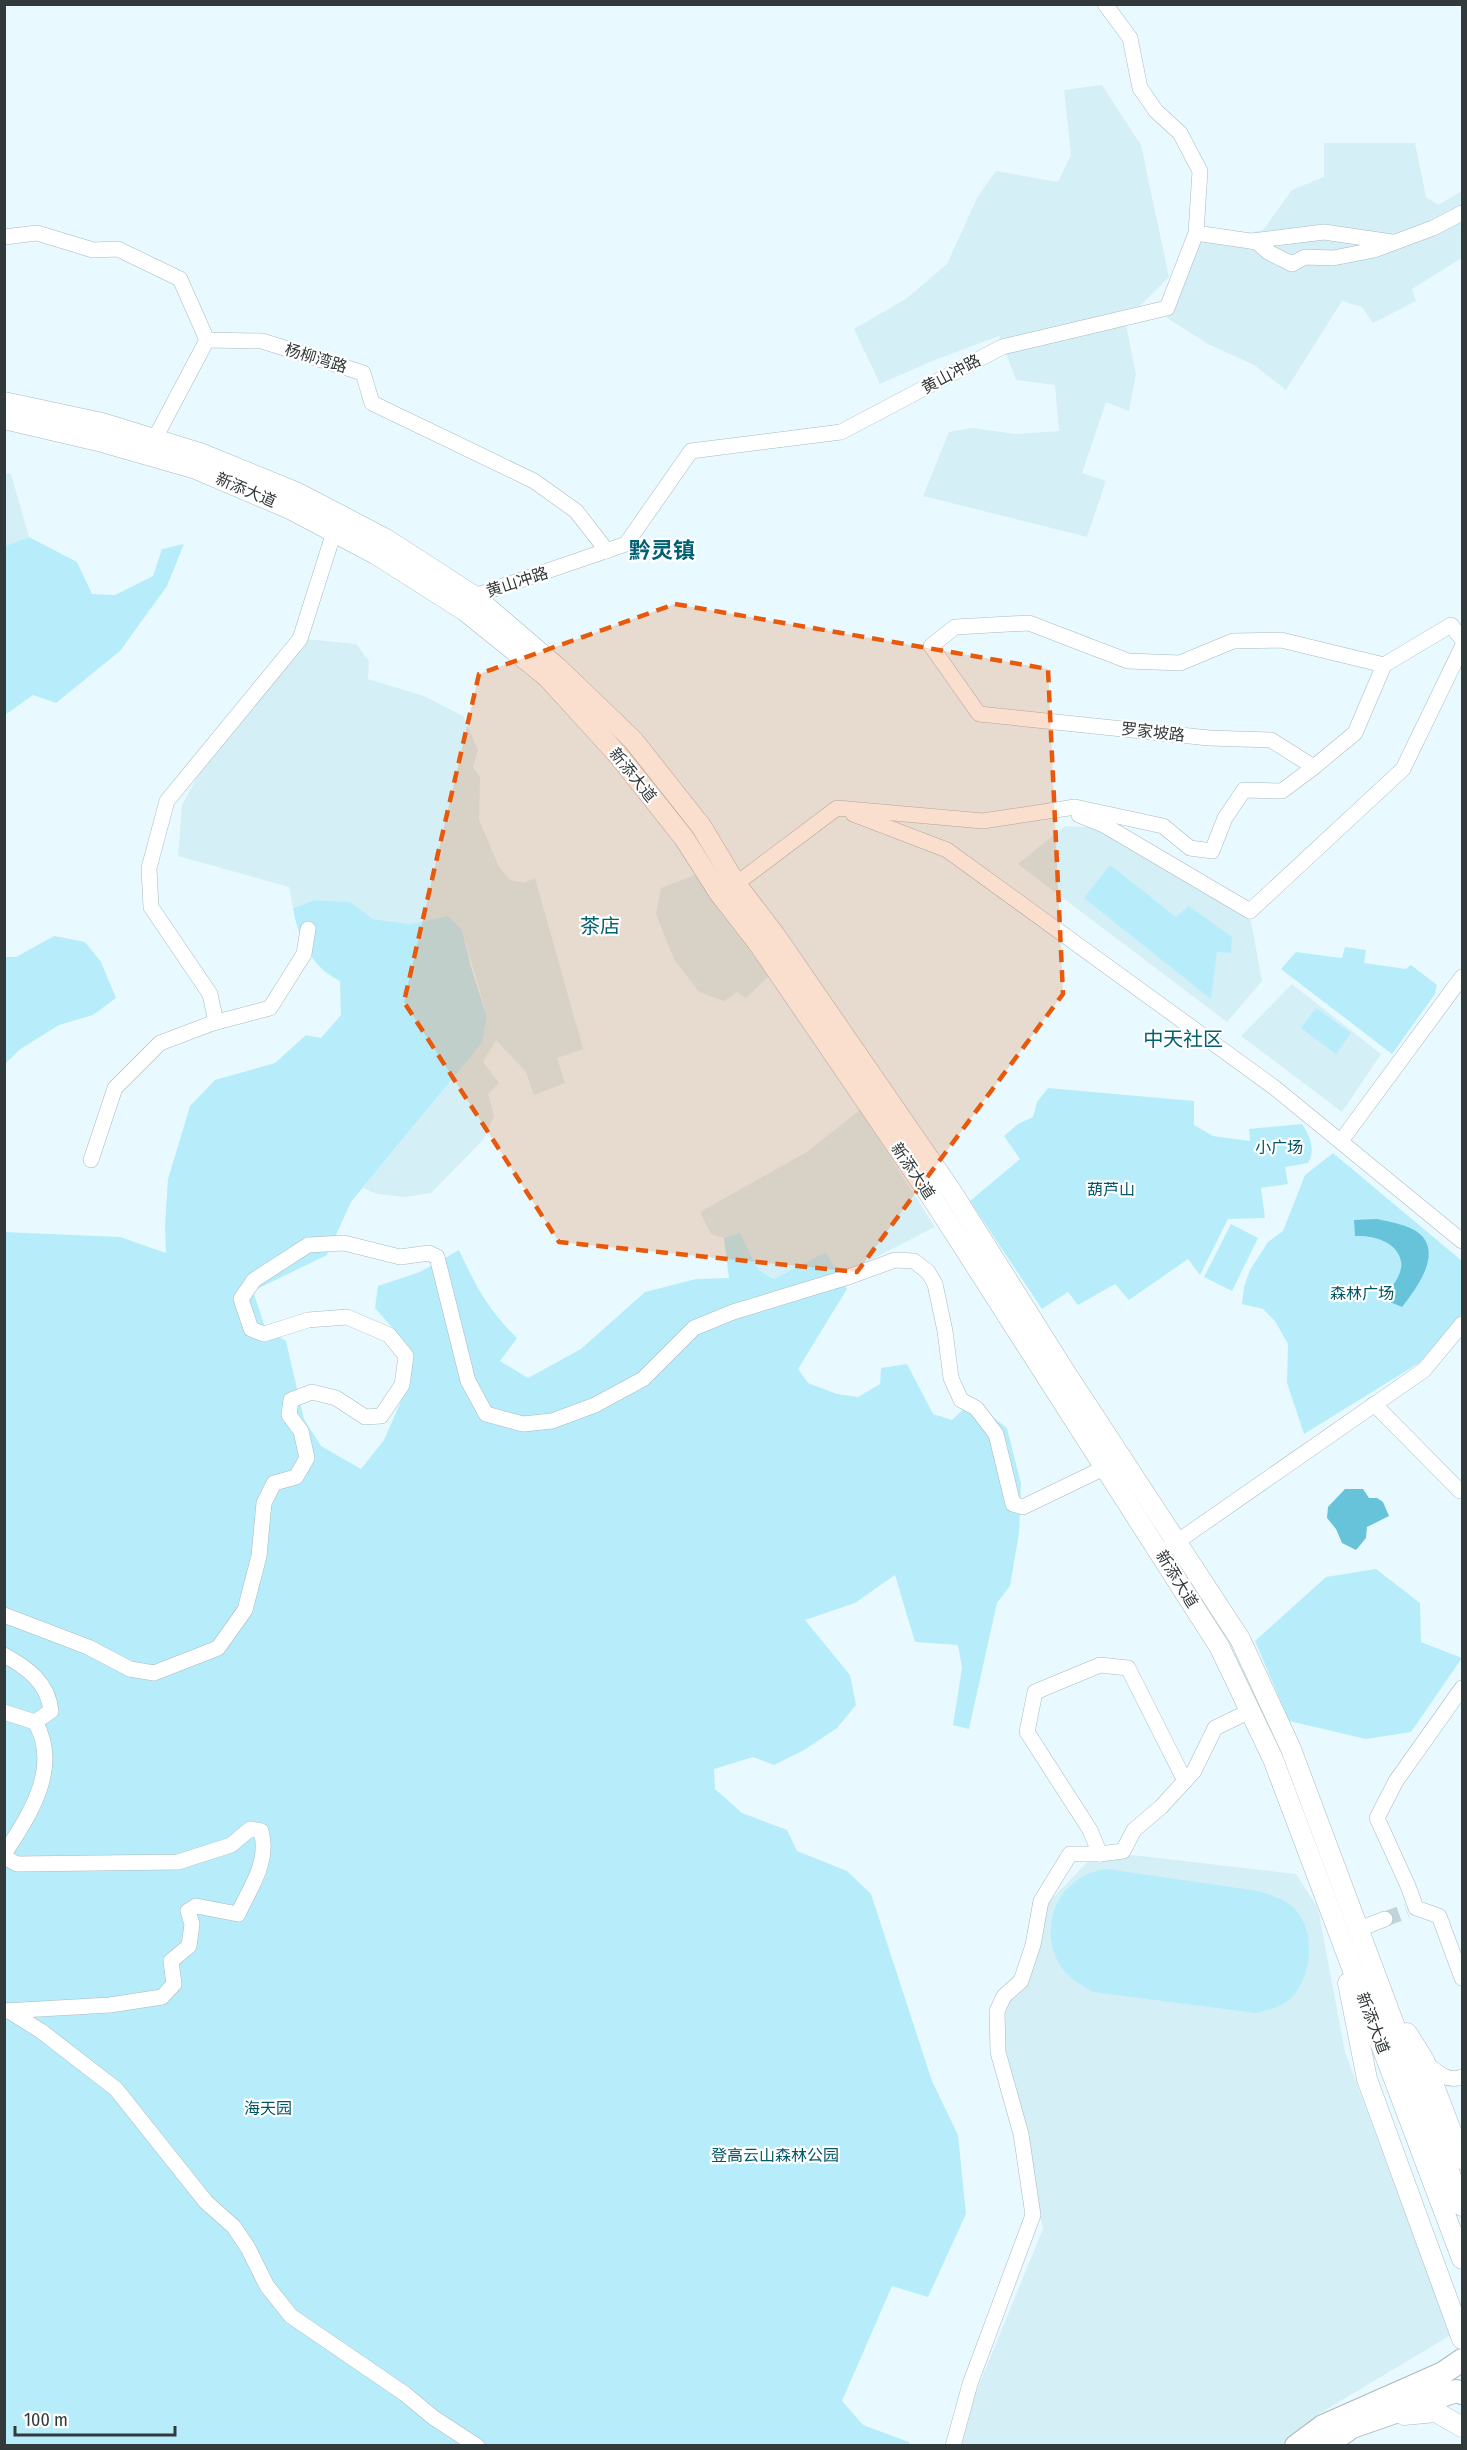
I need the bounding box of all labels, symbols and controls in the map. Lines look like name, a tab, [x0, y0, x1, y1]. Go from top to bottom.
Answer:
street label: 杨柳湾路	[283, 340, 349, 376]
street label: 黄山冲路	[918, 351, 984, 397]
street label: 新添大道	[213, 469, 279, 511]
district label: 黔灵镇	[629, 537, 695, 564]
street label: 黄山冲路	[484, 563, 550, 601]
street label: 罗家坡路	[1120, 719, 1186, 745]
street label: 新添大道	[605, 744, 661, 806]
district label: 茶店	[580, 914, 620, 938]
district label: 中天社区	[1143, 1027, 1223, 1051]
park label: 小广场	[1255, 1138, 1303, 1157]
street label: 新添大道	[887, 1139, 939, 1203]
park label: 葫芦山	[1087, 1180, 1135, 1199]
park label: 森林广场	[1330, 1284, 1394, 1303]
street label: 新添大道	[1152, 1547, 1202, 1611]
street label: 新添大道	[1353, 1990, 1393, 2056]
park label: 海天园	[244, 2099, 292, 2118]
park label: 登高云山森林公园	[711, 2146, 839, 2165]
scale bar	[15, 2399, 176, 2437]
text: 100 m	[24, 2409, 68, 2431]

